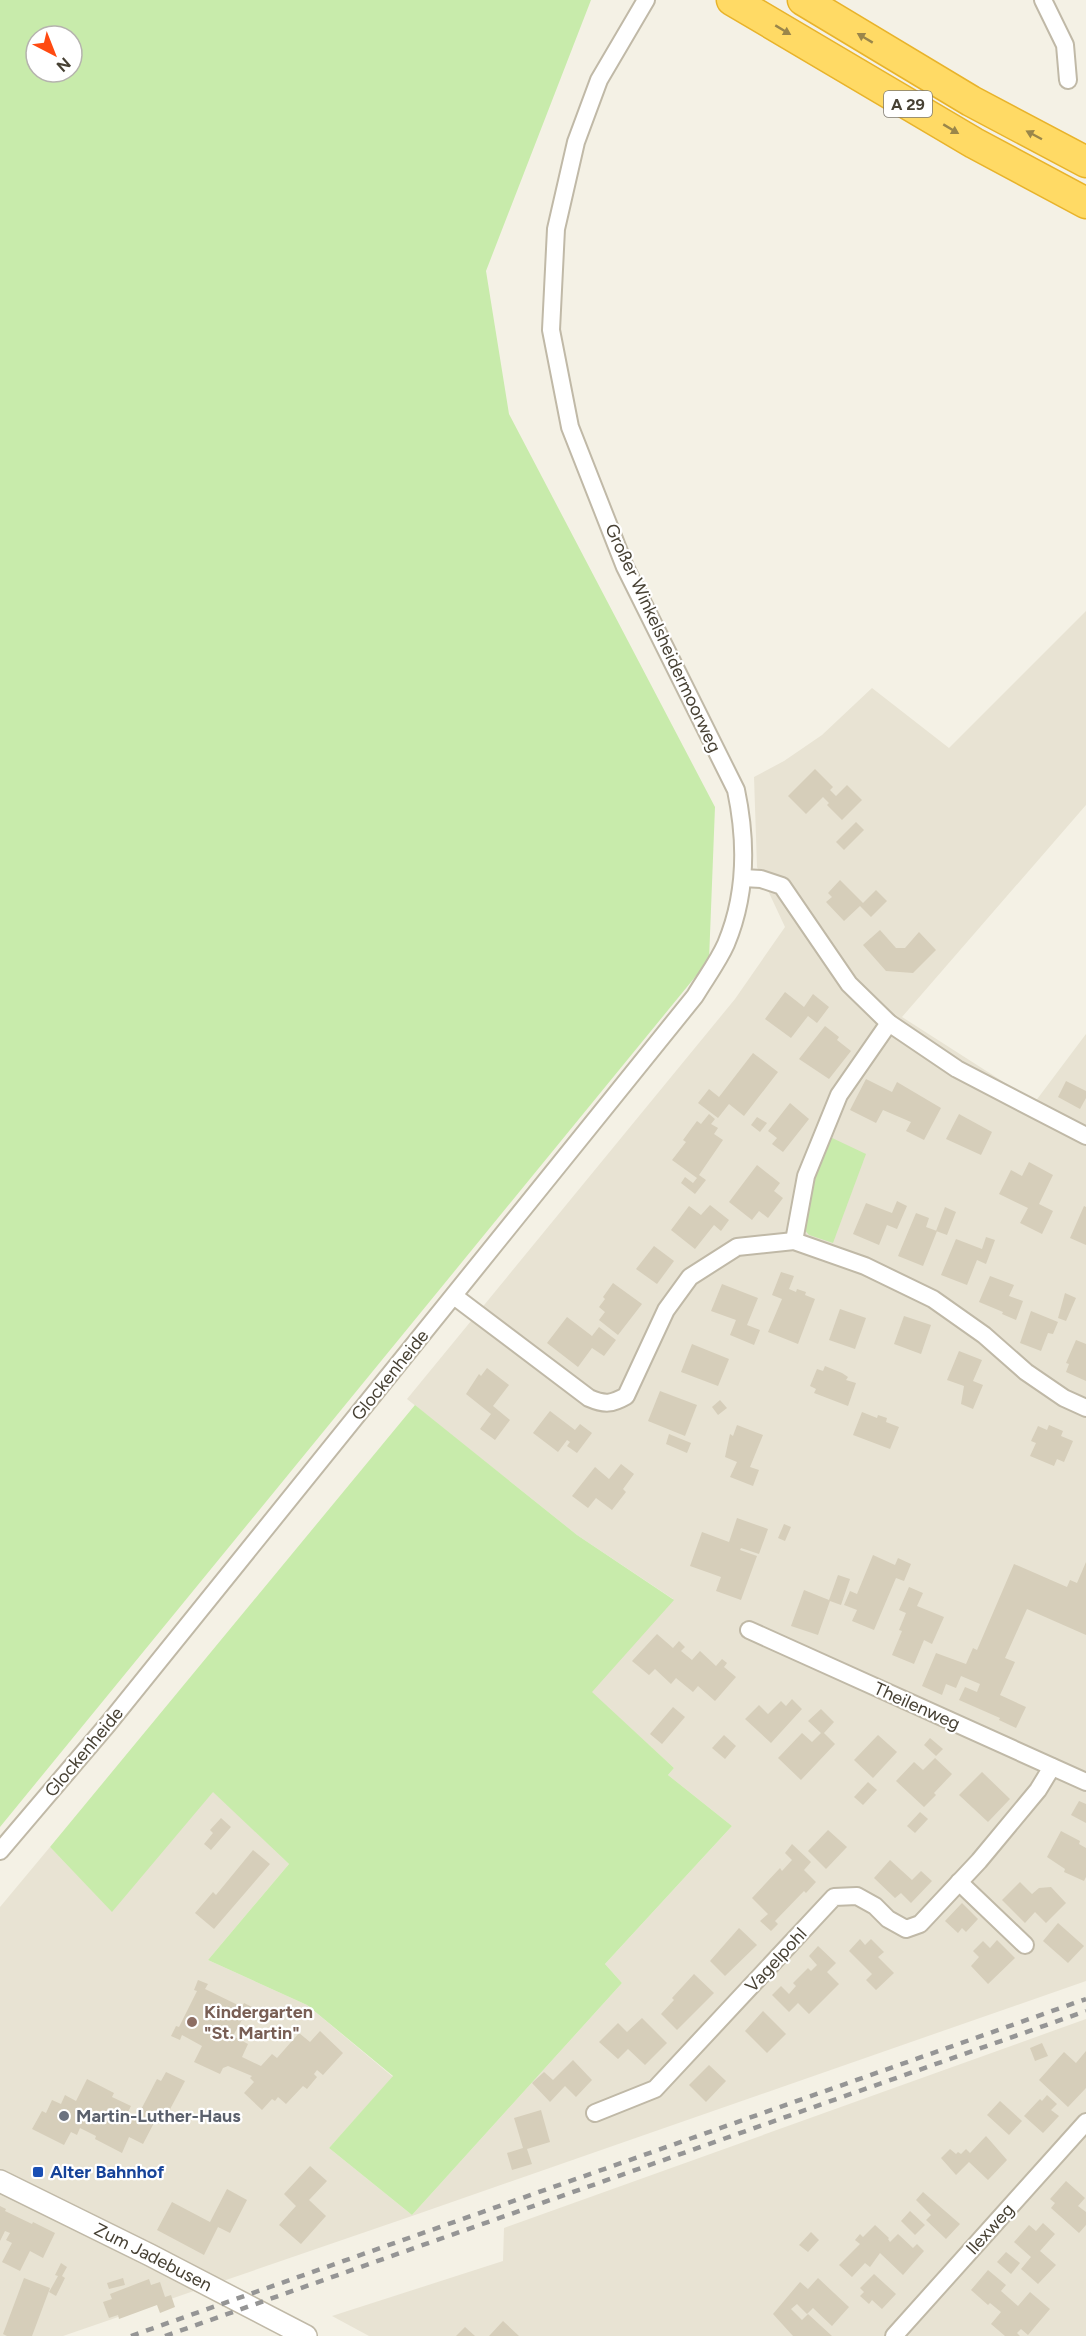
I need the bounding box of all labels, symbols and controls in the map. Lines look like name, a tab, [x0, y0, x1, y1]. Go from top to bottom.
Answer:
north arrow	[24, 24, 84, 84]
one-way arrow	[775, 24, 791, 35]
one-way arrow	[857, 32, 873, 43]
text: N	[53, 54, 75, 76]
road number: A 29	[884, 91, 932, 117]
one-way arrow	[942, 123, 959, 133]
one-way arrow	[1026, 130, 1043, 140]
street label: Großer Winkelsheidermoorweg	[600, 520, 726, 756]
street label: Glockenheide	[347, 1325, 433, 1425]
street label: Theilenweg	[871, 1677, 963, 1735]
street label: Glockenheide	[40, 1702, 128, 1801]
street label: Vagelpohl	[741, 1923, 811, 1997]
place label: Kindergarten "St. Martin"	[204, 2001, 313, 2044]
marker: Kindergarten "St. Martin"	[185, 2015, 199, 2029]
place label: Martin-Luther-Haus	[76, 2105, 241, 2127]
marker: Martin-Luther-Haus	[57, 2109, 71, 2123]
place label: Alter Bahnhof	[50, 2161, 165, 2183]
marker: Alter Bahnhof	[31, 2165, 45, 2179]
street label: Ilexweg	[961, 2199, 1019, 2259]
street label: Zum Jadebusen	[91, 2218, 216, 2296]

